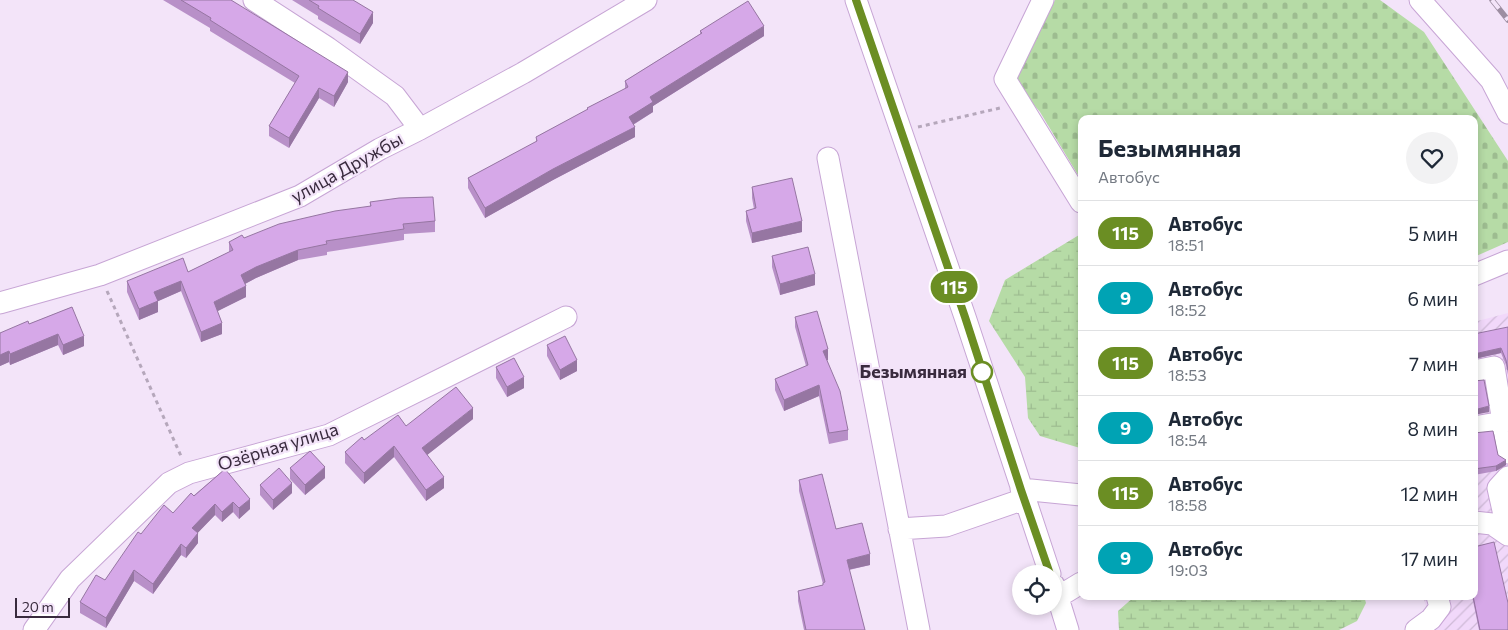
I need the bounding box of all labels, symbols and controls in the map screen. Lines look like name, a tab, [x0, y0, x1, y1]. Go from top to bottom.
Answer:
street label: улица Дружбы	[287, 127, 406, 207]
button: heart	[1406, 132, 1458, 184]
text: Безымянная	[1098, 133, 1241, 162]
text: Автобус	[1098, 167, 1160, 186]
text: Автобус	[1168, 212, 1243, 235]
text: 115	[1112, 222, 1139, 244]
text: 5 мин	[1408, 222, 1458, 245]
text: 18:51	[1168, 235, 1204, 254]
line badge: 115	[925, 271, 983, 303]
text: 115	[941, 276, 967, 298]
text: Автобус	[1168, 277, 1243, 300]
text: 9	[1120, 287, 1131, 309]
text: 6 мин	[1408, 287, 1458, 310]
text: 18:52	[1168, 300, 1206, 319]
text: Автобус	[1168, 342, 1243, 365]
text: 115	[1112, 352, 1139, 374]
text: 7 мин	[1409, 352, 1458, 375]
place label: Безымянная	[860, 360, 967, 382]
marker: Безымянная	[971, 361, 993, 383]
text: 18:53	[1168, 365, 1207, 384]
text: Автобус	[1168, 407, 1243, 430]
street label: Озёрная улица	[215, 417, 341, 475]
text: 9	[1120, 417, 1131, 439]
text: 8 мин	[1408, 417, 1458, 440]
text: 18:54	[1168, 430, 1207, 449]
text: Автобус	[1168, 472, 1243, 495]
text: 115	[1112, 482, 1139, 504]
text: 12 мин	[1400, 482, 1458, 505]
text: 18:58	[1168, 495, 1207, 514]
text: Автобус	[1168, 537, 1243, 560]
text: 9	[1120, 547, 1131, 569]
text: 17 мин	[1401, 547, 1458, 570]
text: 19:03	[1168, 560, 1208, 579]
map controls	[1012, 565, 1062, 615]
button: locate	[1012, 565, 1062, 615]
scale bar	[15, 595, 70, 618]
text: 20 m	[22, 598, 54, 615]

